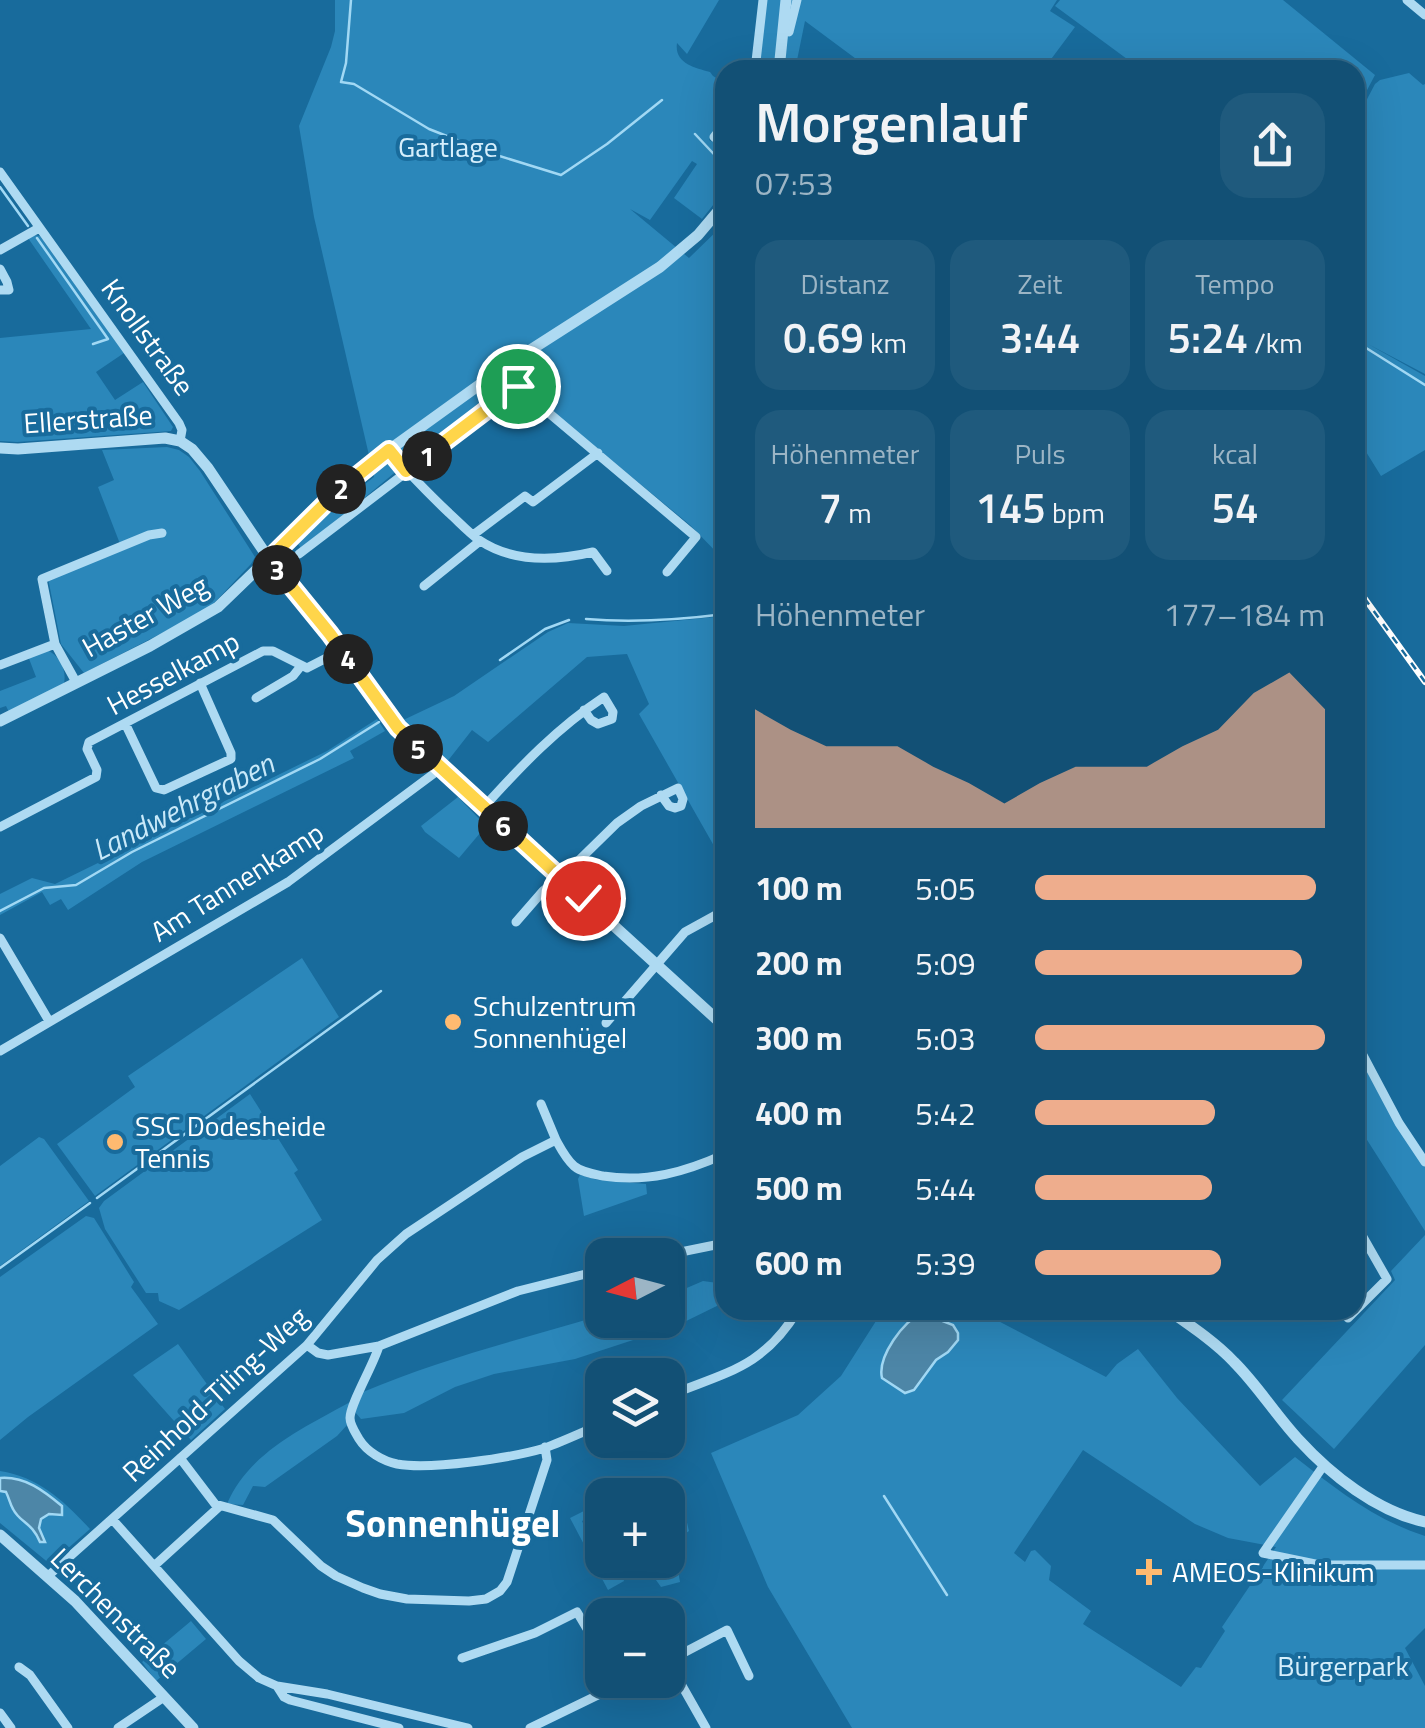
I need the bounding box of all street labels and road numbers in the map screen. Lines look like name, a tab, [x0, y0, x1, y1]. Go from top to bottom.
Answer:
street label: Knollstraße	[91, 269, 206, 404]
street label: Ellerstraße	[22, 393, 154, 444]
street label: Haster Weg	[74, 563, 216, 668]
street label: Hesselkamp	[99, 620, 247, 726]
street label: Am Tannenkamp	[142, 811, 332, 952]
street label: Reinhold-Tiling-Weg	[112, 1296, 317, 1492]
street label: Lerchenstraße	[41, 1537, 192, 1688]

